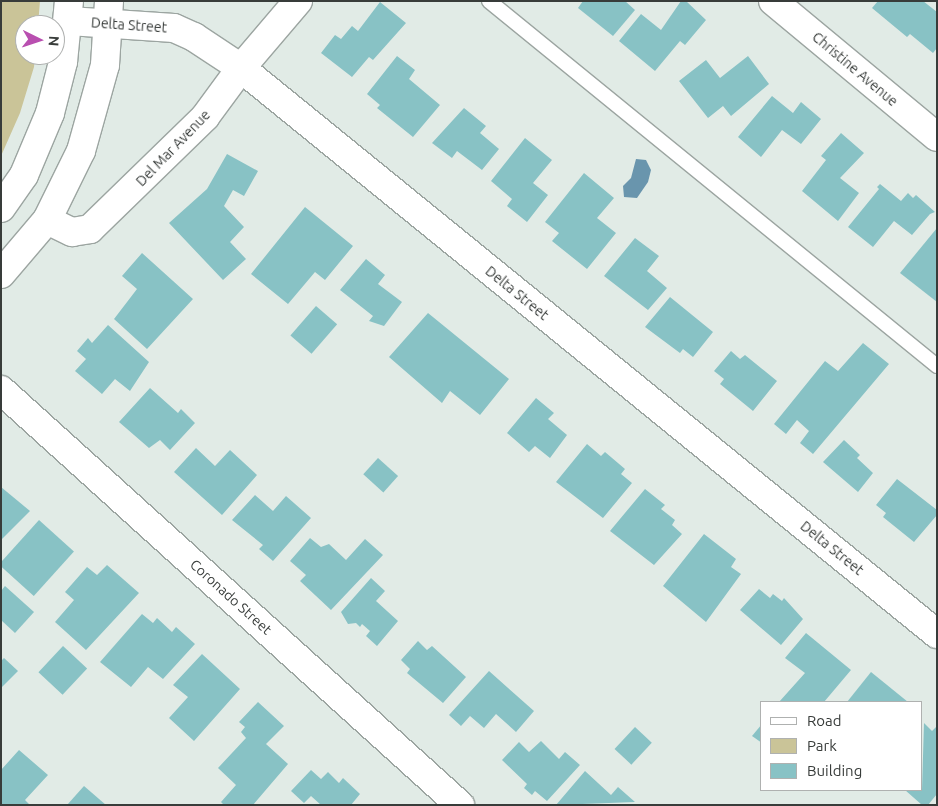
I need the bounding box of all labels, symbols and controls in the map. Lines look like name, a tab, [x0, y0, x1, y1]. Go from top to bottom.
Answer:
street label: Delta Street	[90, 14, 168, 36]
north arrow	[15, 15, 65, 65]
street label: Christine Avenue	[809, 28, 901, 110]
text: N	[46, 35, 62, 47]
street label: Del Mar Avenue	[132, 106, 214, 190]
street label: Delta Street	[482, 262, 552, 324]
street label: Delta Street	[797, 517, 867, 579]
street label: Coronado Street	[187, 556, 275, 638]
legend	[760, 701, 923, 791]
text: Road	[807, 712, 842, 729]
text: Park	[807, 737, 837, 754]
text: Building	[807, 762, 862, 779]

